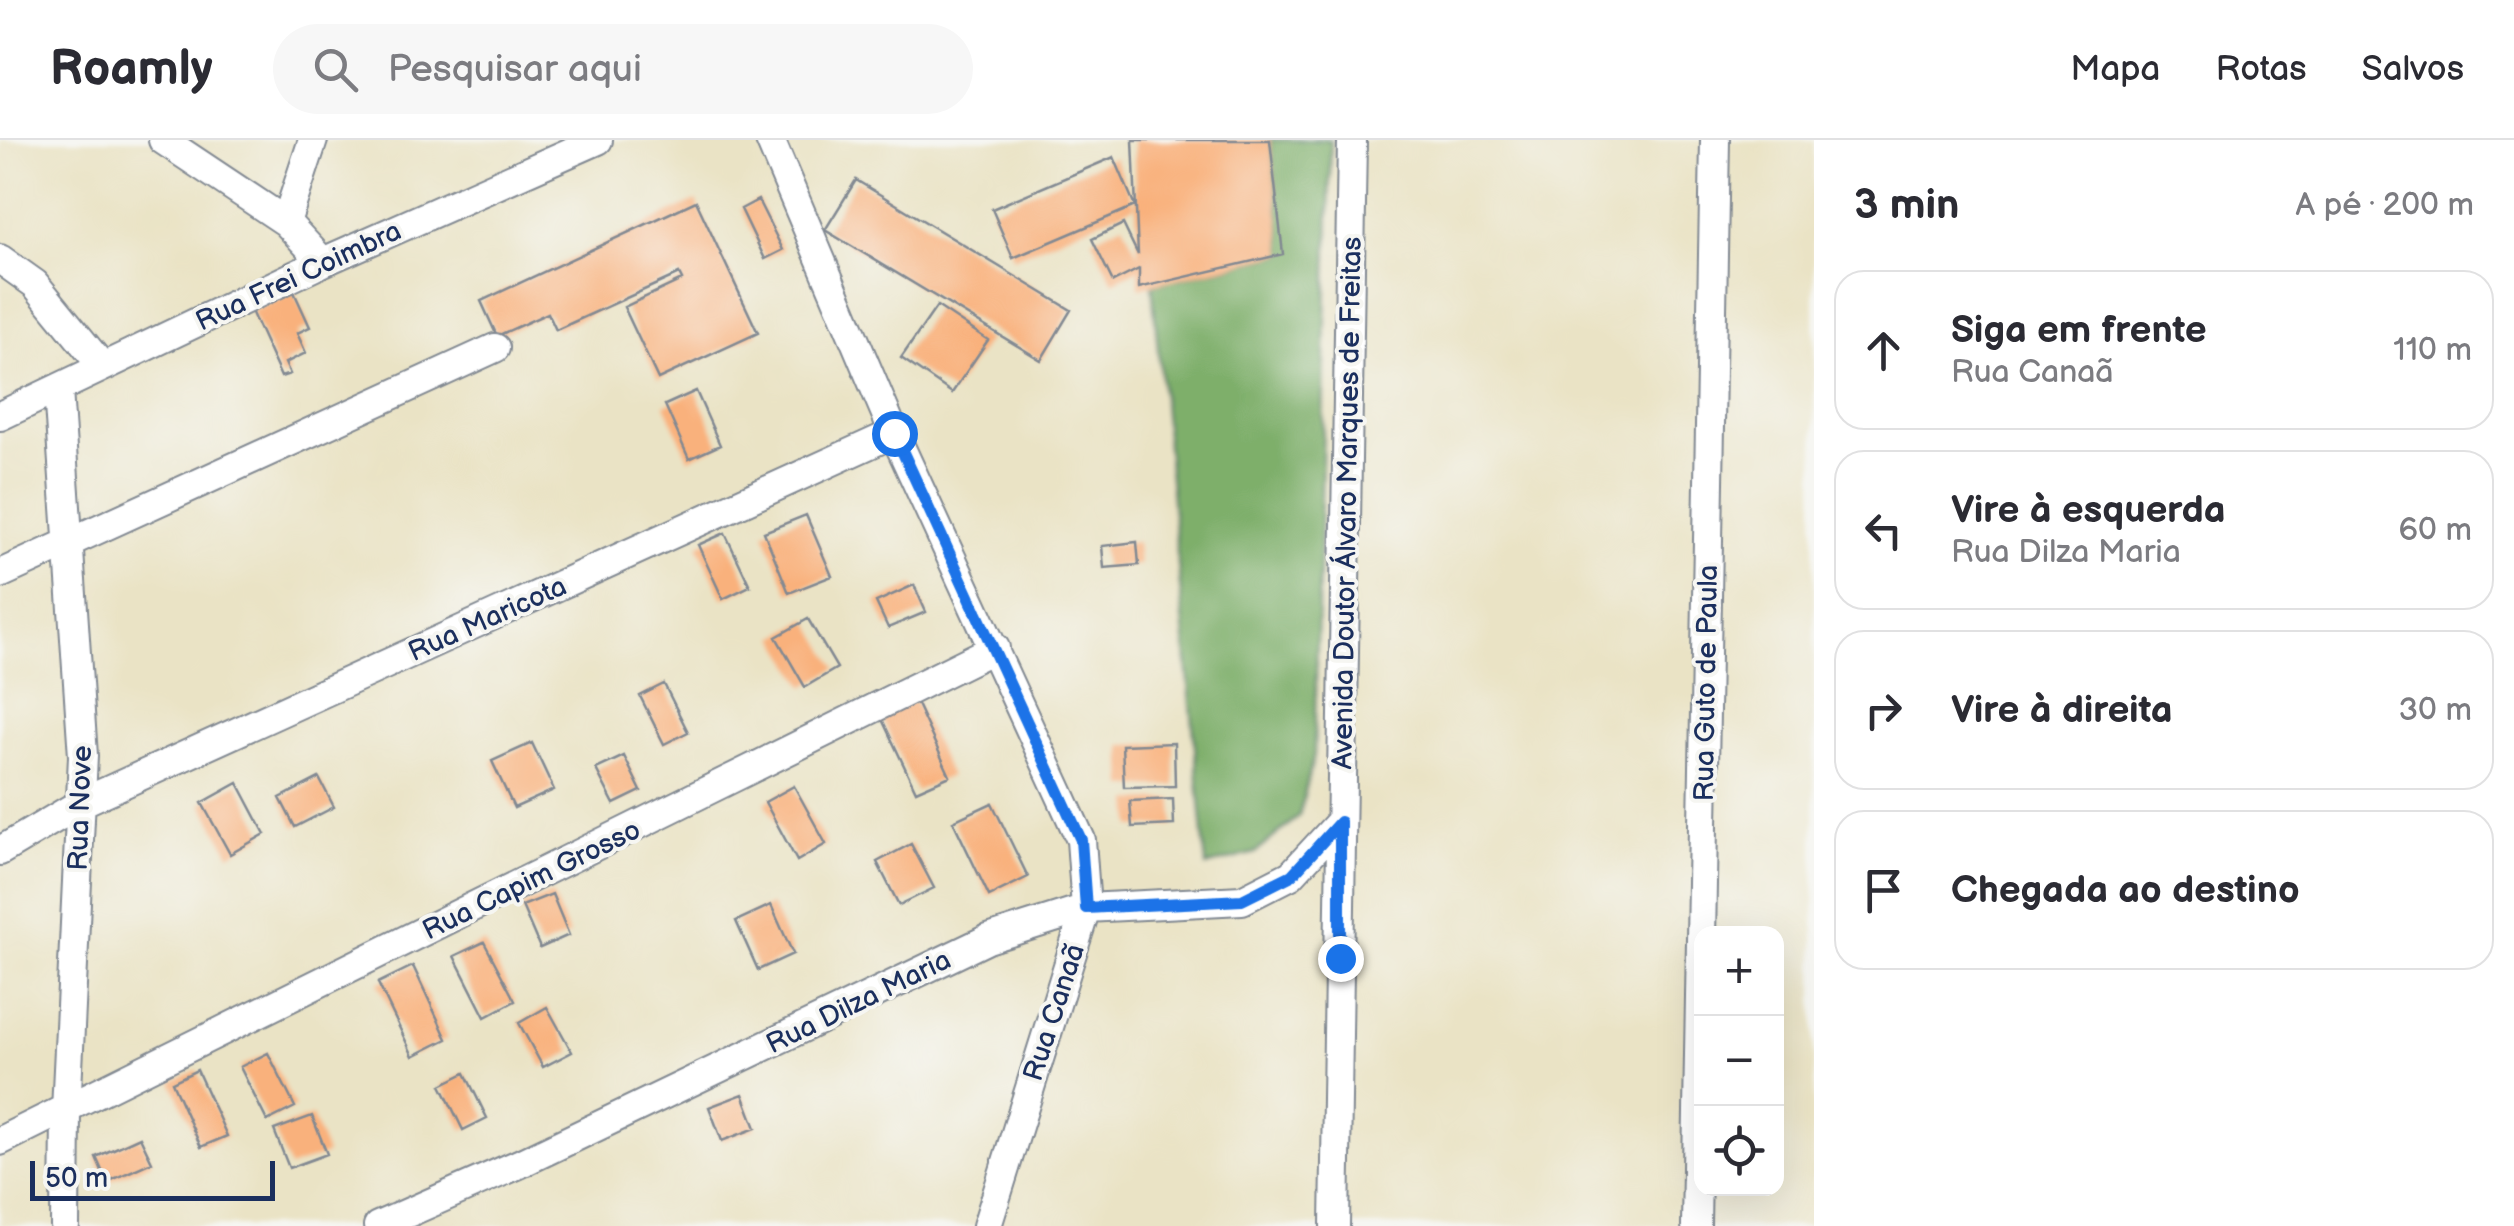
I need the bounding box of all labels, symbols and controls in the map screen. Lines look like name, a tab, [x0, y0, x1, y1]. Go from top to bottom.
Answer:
search box	[273, 24, 973, 114]
text: Roamly	[50, 41, 213, 98]
icon: search	[308, 42, 363, 97]
text: Pesquisar aqui	[388, 47, 642, 92]
text: Mapa	[2070, 48, 2160, 91]
text: Rotas	[2215, 48, 2307, 91]
text: Salvos	[2362, 48, 2464, 91]
text: 3 min	[1854, 180, 1959, 231]
text: A pé · 200 m	[2296, 186, 2474, 225]
street label: Rua Frei Coimbra	[191, 214, 407, 338]
street label: Avenida Doutor Álvaro Marques de Freitas	[1325, 236, 1369, 770]
text: Siga em frente	[1951, 308, 2207, 353]
icon: ahead	[1856, 323, 1911, 378]
text: 110 m	[2393, 331, 2472, 370]
text: Rua Canaã	[1951, 353, 2114, 392]
route start	[872, 411, 918, 457]
text: Vire à esquerda	[1951, 488, 2226, 533]
icon: left	[1856, 503, 1911, 558]
text: 60 m	[2399, 511, 2472, 550]
text: Rua Dilza Maria	[1951, 533, 2181, 572]
street label: Rua Guto de Paula	[1688, 564, 1725, 802]
street label: Rua Maricota	[403, 570, 572, 669]
icon: right	[1856, 683, 1911, 738]
text: Vire à direita	[1951, 688, 2173, 733]
text: 30 m	[2398, 691, 2472, 730]
street label: Rua Nove	[62, 745, 99, 871]
street label: Rua Capim Grosso	[417, 813, 646, 947]
icon: arrive	[1856, 863, 1911, 918]
text: Chegada ao destino	[1951, 868, 2300, 913]
map controls	[1694, 926, 1784, 1196]
button: +	[1694, 926, 1784, 1016]
route end	[1318, 936, 1364, 982]
street label: Rua Canaã	[1017, 940, 1092, 1085]
street label: Rua Dilza Maria	[761, 943, 956, 1061]
button: −	[1694, 1016, 1784, 1106]
button: locate	[1694, 1106, 1784, 1196]
scale bar	[30, 1156, 275, 1200]
text: 50 m	[45, 1162, 108, 1195]

